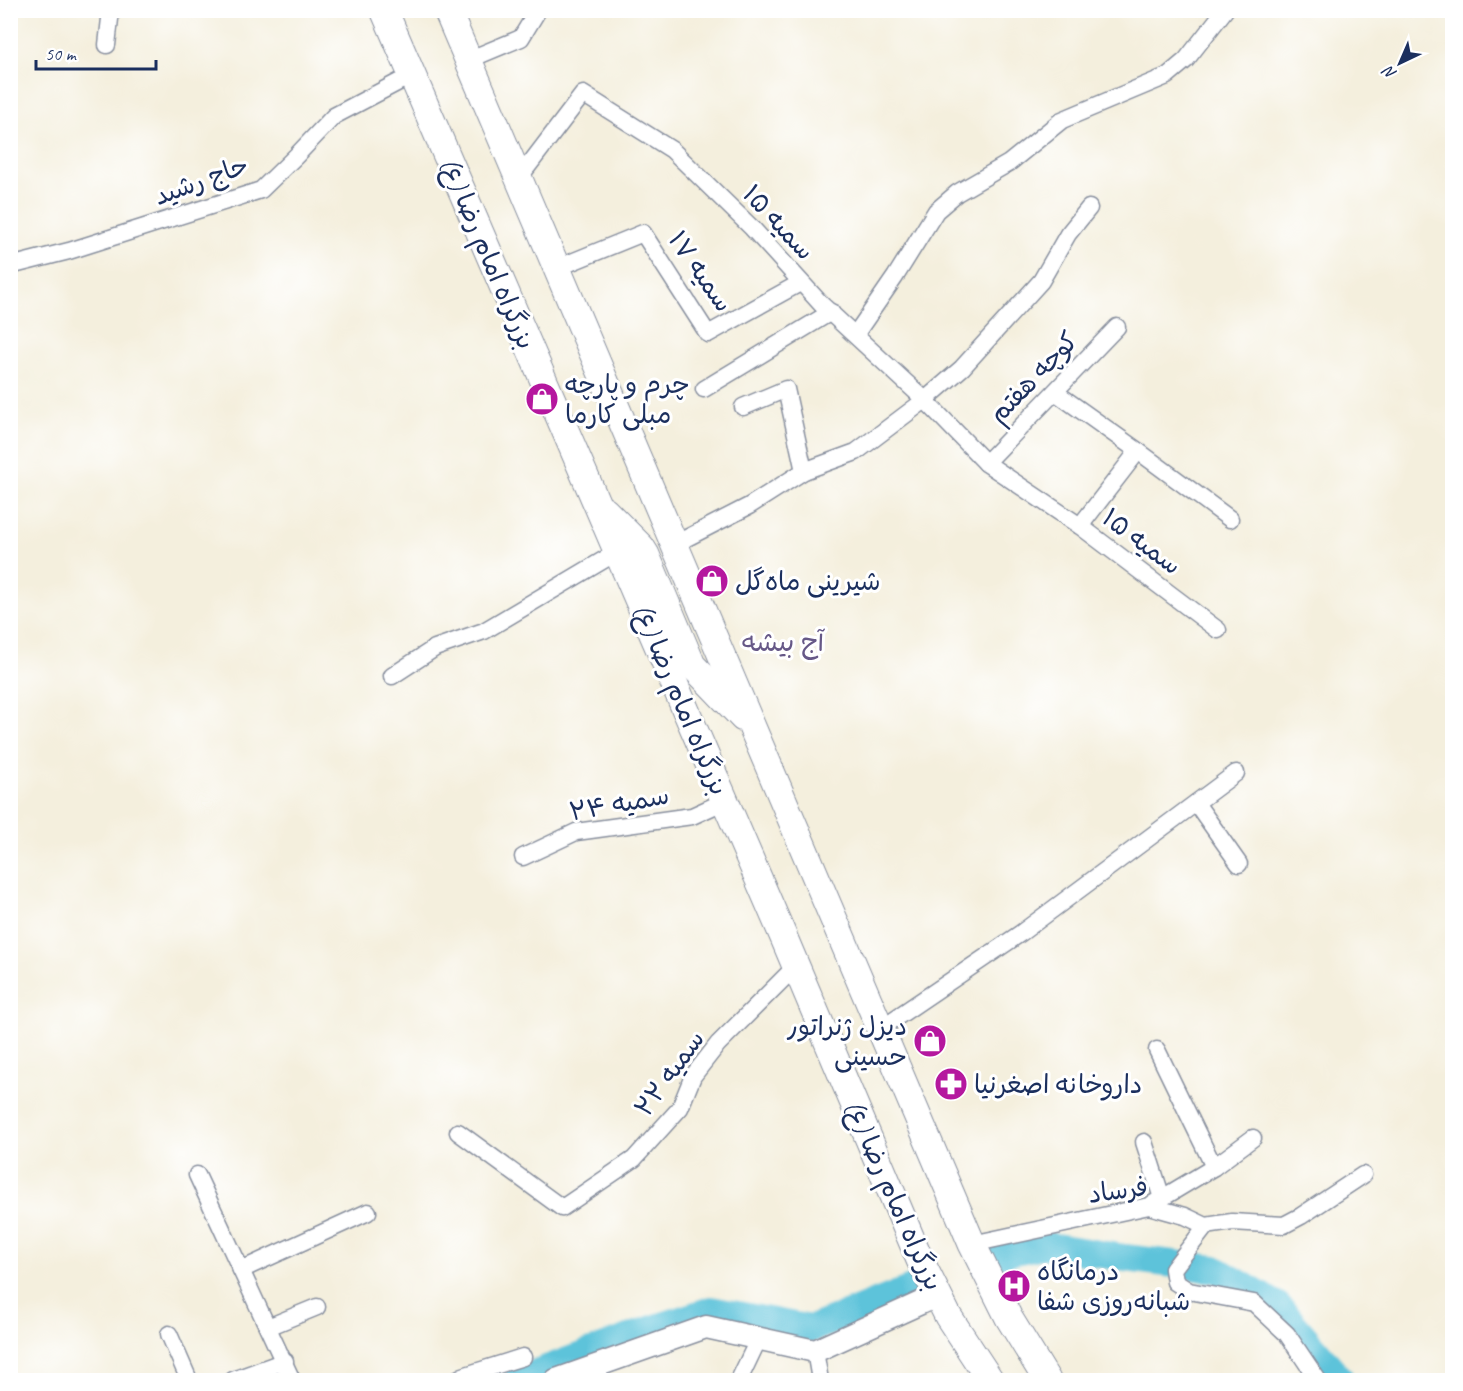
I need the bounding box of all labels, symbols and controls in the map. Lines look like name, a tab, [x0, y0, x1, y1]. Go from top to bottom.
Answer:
scale bar	[36, 33, 156, 71]
north arrow	[1370, 33, 1430, 93]
text: 50 m	[45, 43, 78, 65]
text: N	[1378, 60, 1401, 84]
street label: حاج رشید	[149, 148, 253, 214]
street label: بزرگراه امام رضا (ع)	[430, 152, 543, 355]
street label: سمیه ۱۵	[735, 178, 822, 267]
street label: سمیه ۱۷	[661, 224, 740, 318]
street label: کوچه هفتم	[982, 325, 1087, 432]
place label: چرم و پارچه مبلی کارما	[565, 368, 690, 431]
shop icon: چرم و پارچه مبلی کارما	[524, 381, 560, 417]
street label: سمیه ۱۵	[1095, 501, 1188, 582]
shop icon: شیرینی ماه‌گل	[694, 563, 730, 599]
place label: شیرینی ماه‌گل	[735, 565, 881, 598]
street label: بزرگراه امام رضا (ع)	[623, 598, 736, 801]
district label: آج بیشه	[742, 625, 826, 660]
street label: سمیه ۲۴	[567, 778, 672, 828]
place label: دیزل ژنراتور حسینی	[786, 1010, 907, 1073]
shop icon: دیزل ژنراتور حسینی	[912, 1023, 948, 1059]
street label: سمیه ۲۲	[627, 1024, 712, 1123]
pharmacy icon: داروخانه اصغرنیا	[933, 1066, 969, 1102]
place label: داروخانه اصغرنیا	[974, 1068, 1142, 1101]
street label: بزرگراه امام رضا (ع)	[834, 1095, 950, 1297]
street label: فرساد	[1086, 1170, 1150, 1211]
place label: درمانگاه شبانه‌روزی شفا	[1037, 1255, 1190, 1318]
hospital icon: درمانگاه شبانه‌روزی شفا	[996, 1268, 1032, 1304]

